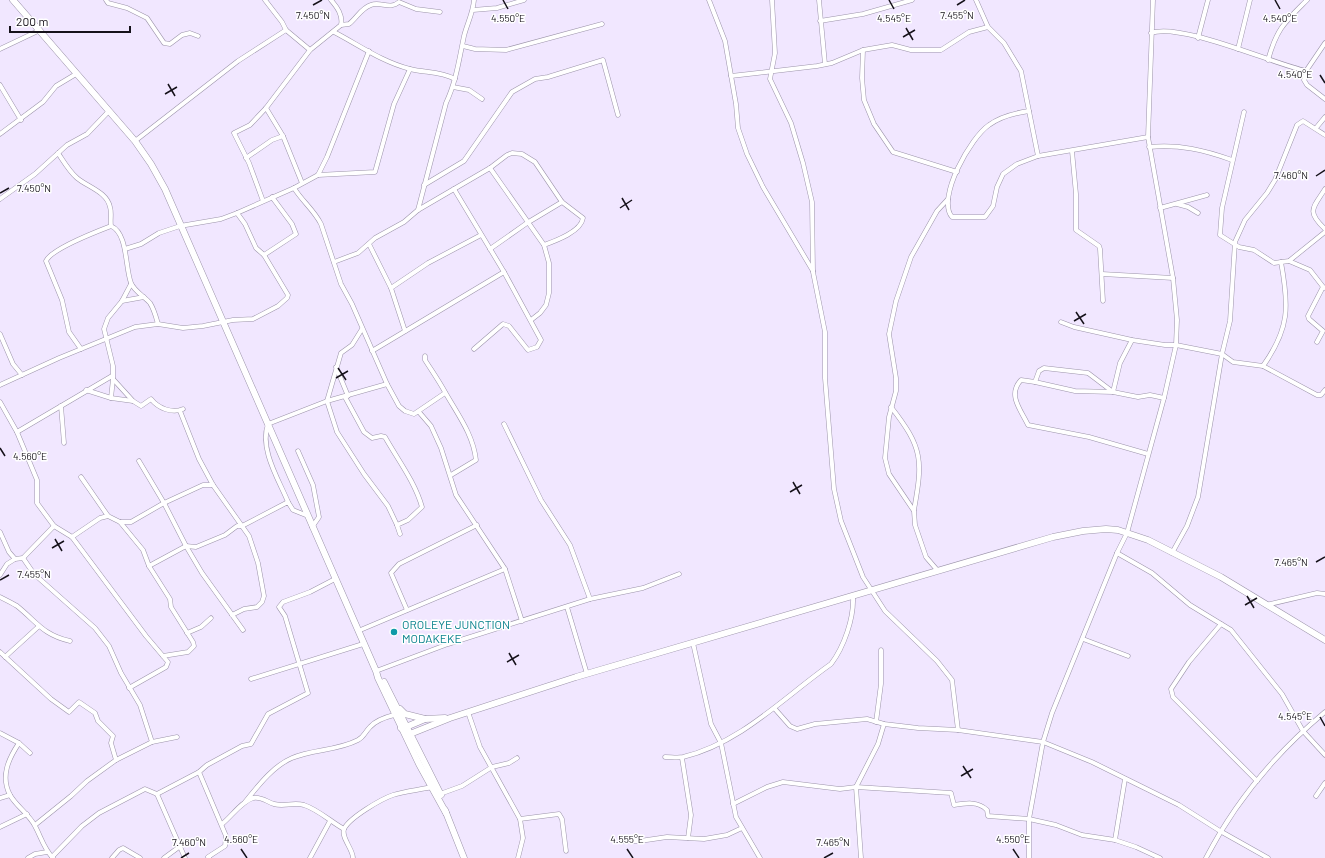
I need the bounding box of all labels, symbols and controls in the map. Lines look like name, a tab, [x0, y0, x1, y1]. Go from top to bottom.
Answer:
scale bar	[10, 8, 130, 34]
text: 7.450°N	[296, 9, 330, 21]
text: 7.455°N	[940, 9, 974, 21]
text: 4.550°E	[491, 12, 525, 24]
text: 4.545°E	[877, 12, 911, 24]
text: 4.540°E	[1263, 12, 1297, 24]
text: 200 m	[16, 14, 48, 28]
text: 4.540°E	[1278, 68, 1312, 80]
text: 7.460°N	[1274, 169, 1308, 181]
text: 7.450°N	[17, 182, 51, 194]
text: 4.560°E	[13, 450, 47, 462]
text: 7.465°N	[1274, 556, 1308, 568]
text: 7.455°N	[17, 568, 51, 580]
place label: OROLEYE JUNCTION MODAKEKE	[402, 617, 510, 645]
marker: OROLEYE JUNCTION MODAKEKE	[389, 627, 399, 637]
text: 4.545°E	[1278, 710, 1312, 722]
text: 4.560°E	[224, 833, 258, 845]
text: 4.555°E	[610, 833, 644, 845]
text: 4.550°E	[996, 833, 1030, 845]
text: 7.460°N	[172, 836, 206, 848]
text: 7.465°N	[816, 836, 850, 848]

